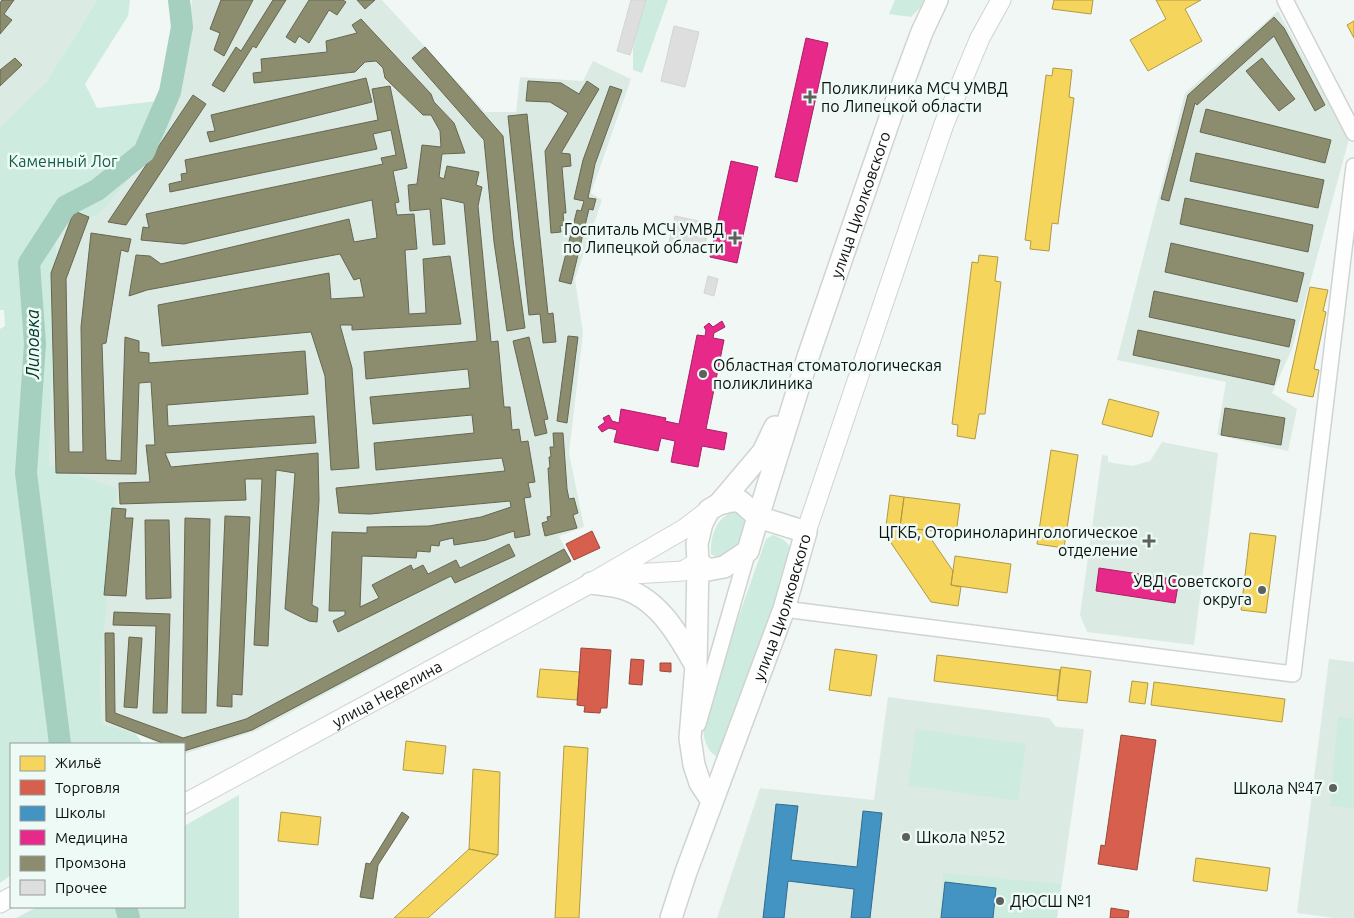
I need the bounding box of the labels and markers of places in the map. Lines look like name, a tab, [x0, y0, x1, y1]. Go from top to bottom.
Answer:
place label: Поликлиника МСЧ УМВД по Липецкой области	[821, 79, 1008, 115]
marker: Поликлиника МСЧ УМВД по Липецкой области	[803, 90, 817, 104]
place label: Госпиталь МСЧ УМВД по Липецкой области	[563, 220, 724, 256]
marker: Госпиталь МСЧ УМВД по Липецкой области	[728, 231, 742, 245]
place label: Областная стоматологическая поликлиника	[713, 356, 942, 392]
marker: Областная стоматологическая поликлиника	[697, 368, 709, 380]
place label: ЦГКБ, Оториноларингологическое отделение	[878, 523, 1138, 559]
marker: ЦГКБ, Оториноларингологическое отделение	[1142, 534, 1156, 548]
place label: УВД Советского округа	[1134, 572, 1252, 608]
marker: УВД Советского округа	[1256, 584, 1268, 596]
place label: Школа №47	[1233, 779, 1323, 797]
marker: Школа №47	[1327, 782, 1339, 794]
place label: Школа №52	[916, 828, 1006, 846]
marker: Школа №52	[900, 831, 912, 843]
place label: ДЮСШ №1	[1010, 892, 1093, 910]
marker: ДЮСШ №1	[994, 895, 1006, 907]

